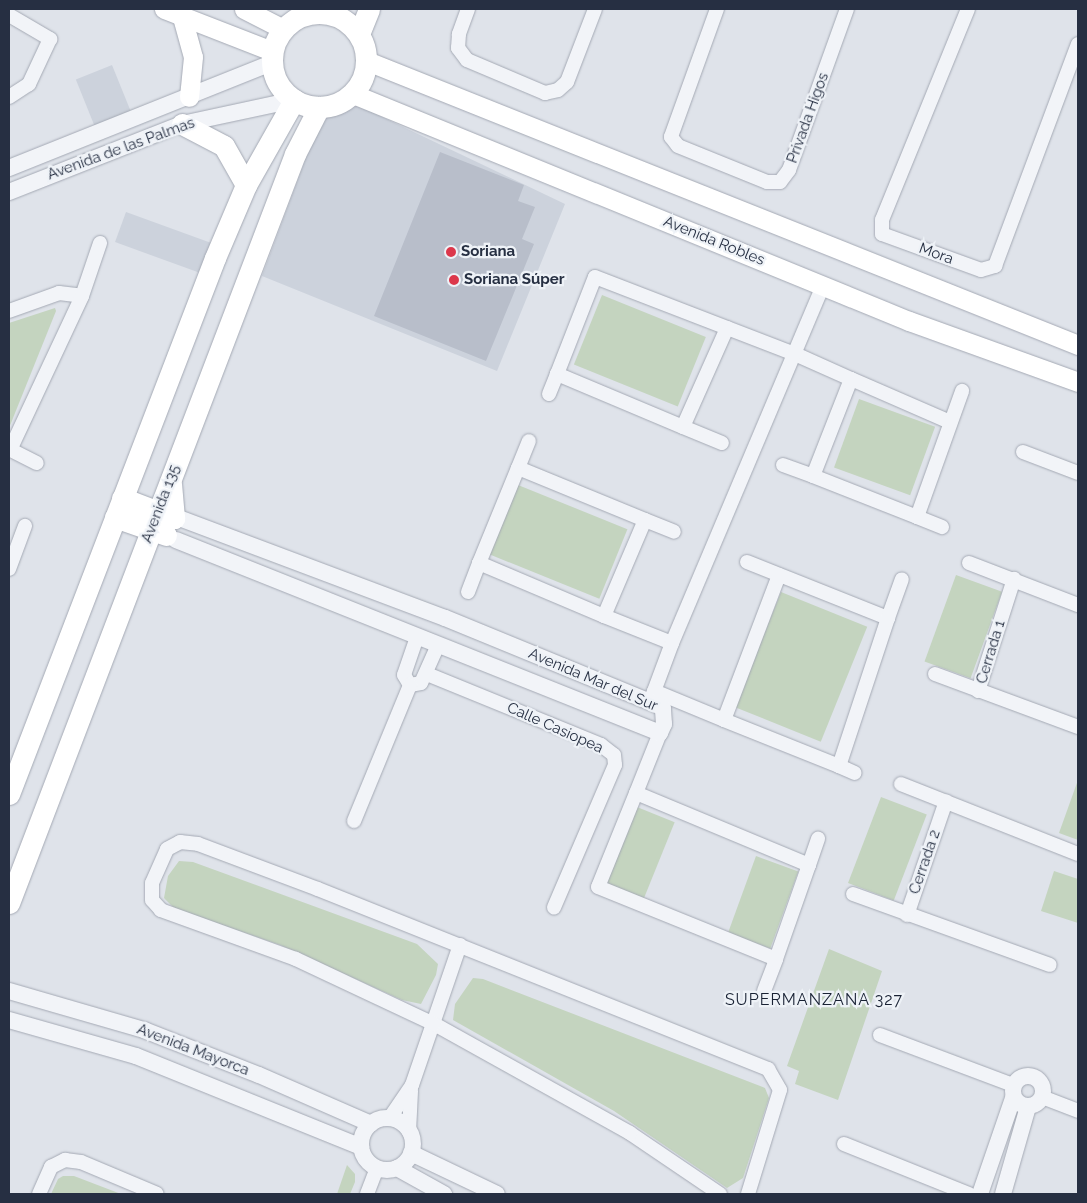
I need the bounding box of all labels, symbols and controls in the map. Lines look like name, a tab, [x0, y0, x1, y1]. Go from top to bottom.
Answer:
street label: Privada Higos	[783, 70, 833, 166]
street label: Avenida de las Palmas	[45, 114, 197, 184]
street label: Avenida Robles	[661, 213, 767, 269]
street label: Mora	[916, 239, 956, 269]
place label: Soriana	[461, 243, 515, 261]
marker: Soriana	[445, 246, 457, 258]
place label: Soriana Súper	[464, 271, 565, 289]
marker: Soriana Súper	[448, 274, 460, 286]
street label: Avenida 135	[138, 462, 184, 546]
street label: Cerrada 1	[973, 618, 1009, 686]
street label: Avenida Mar del Sur	[525, 645, 661, 715]
street label: Calle Casiopea	[504, 699, 606, 757]
street label: Cerrada 2	[906, 827, 944, 897]
district label: SUPERMANZANA 327	[723, 990, 905, 1010]
street label: Avenida Mayorca	[134, 1020, 252, 1080]

